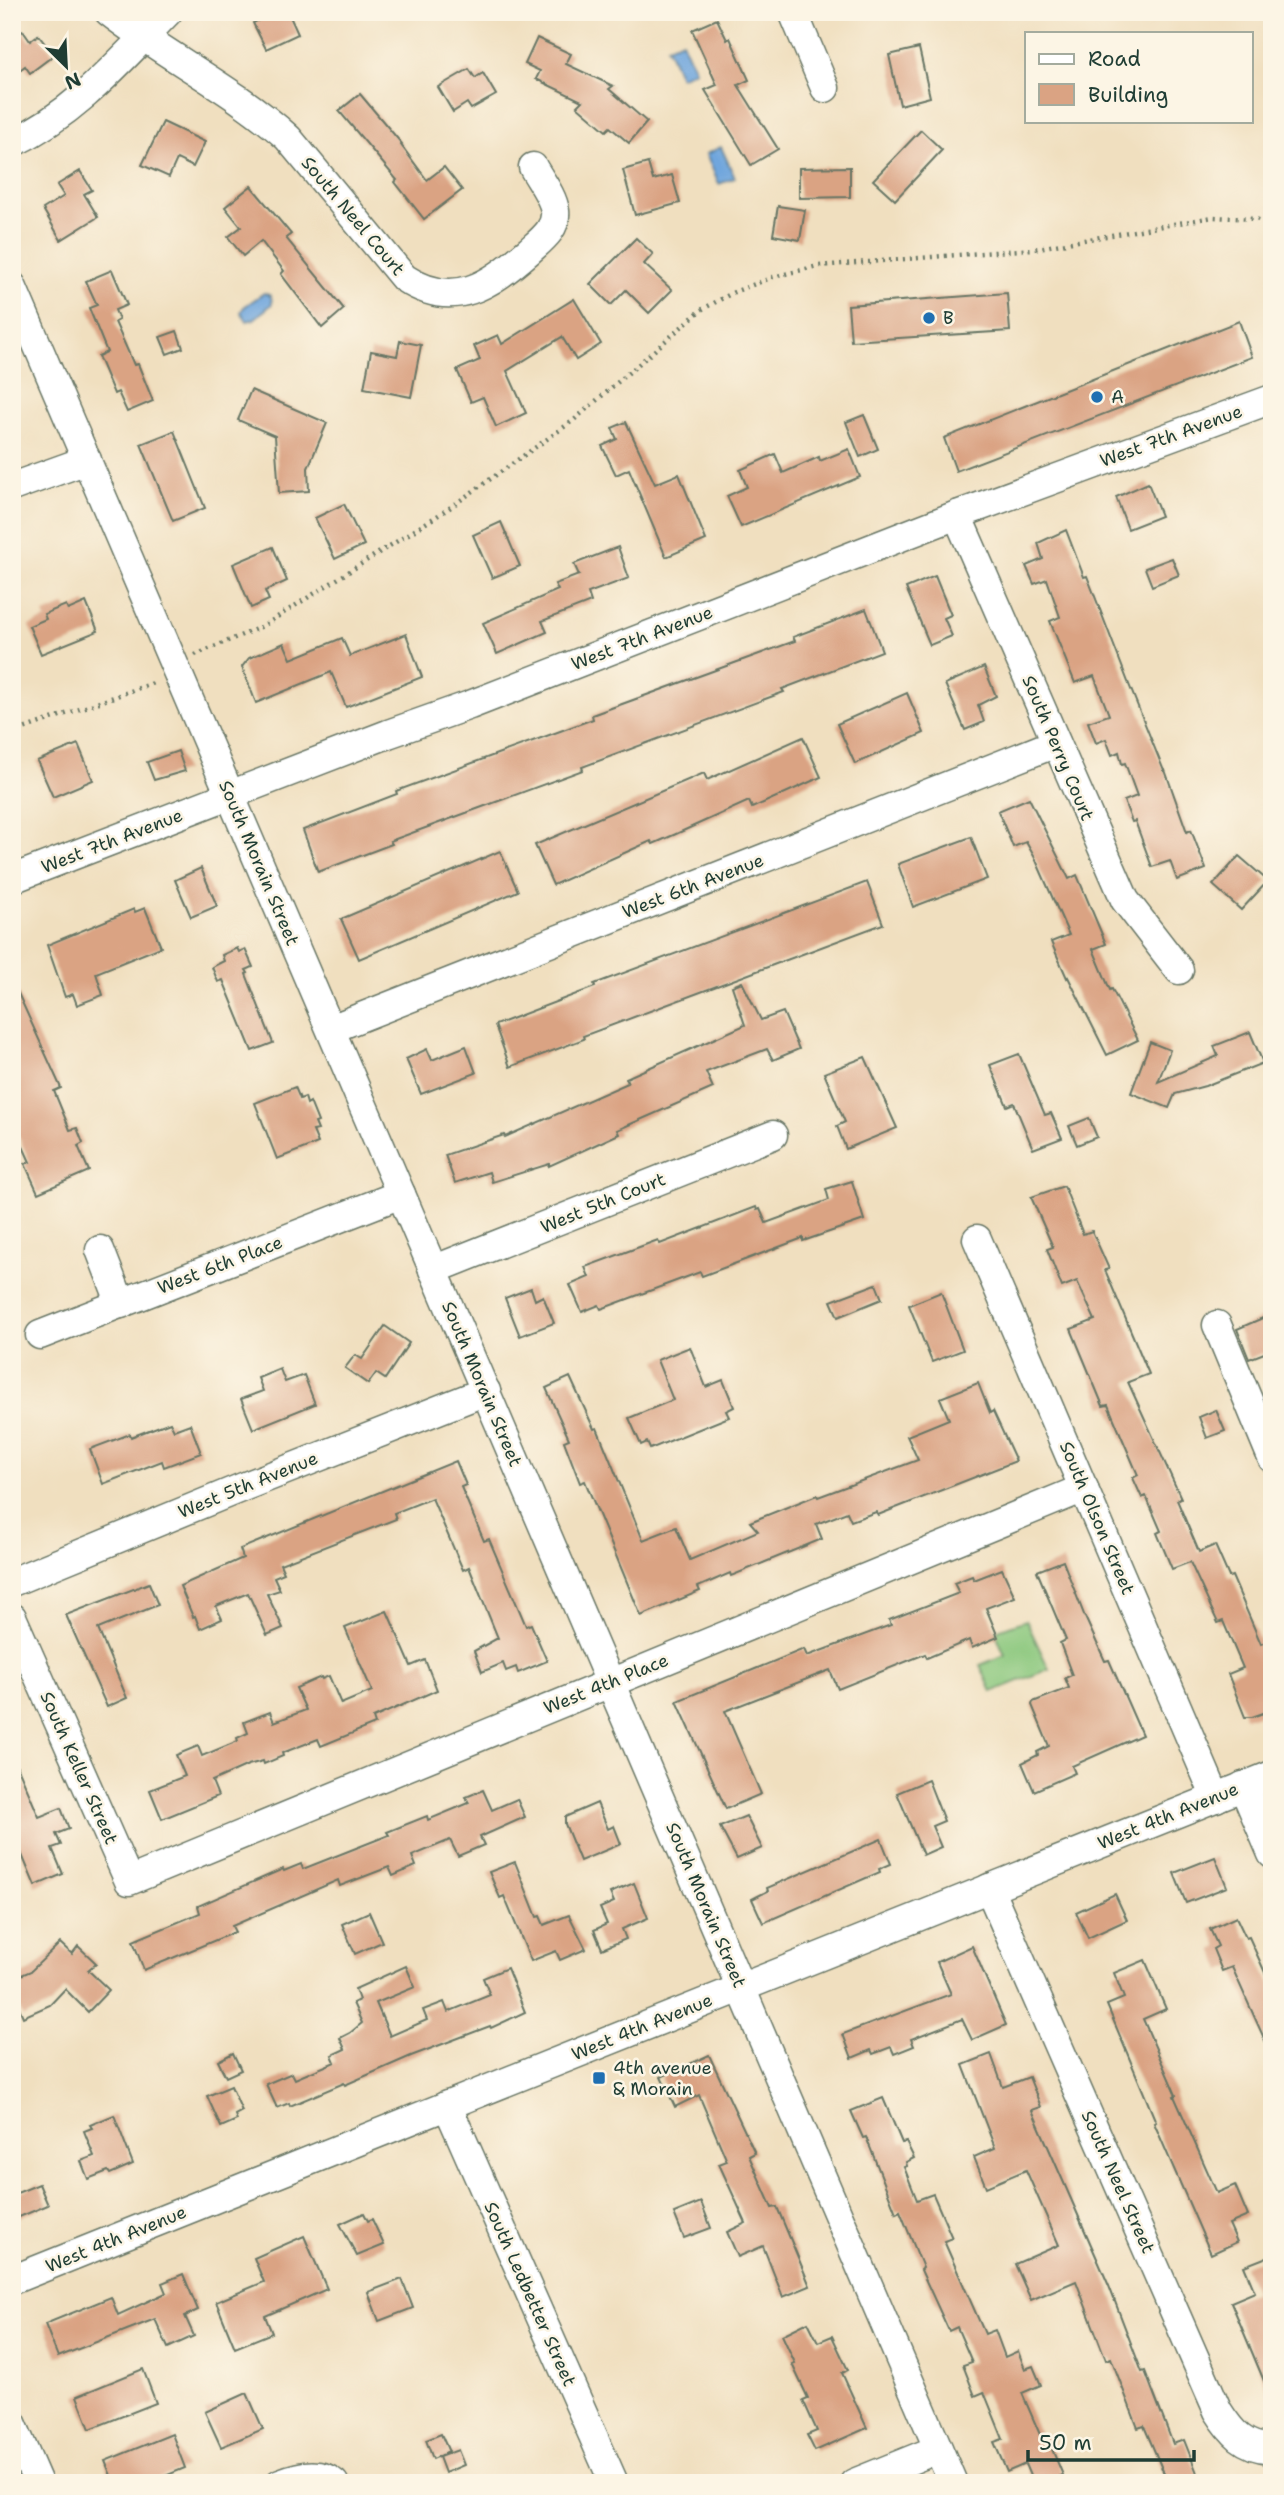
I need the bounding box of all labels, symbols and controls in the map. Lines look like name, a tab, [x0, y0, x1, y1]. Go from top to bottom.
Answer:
north arrow	[32, 32, 102, 102]
legend	[1025, 32, 1252, 122]
text: Road	[1088, 45, 1141, 73]
text: N	[61, 67, 85, 96]
text: Building	[1088, 81, 1168, 109]
street label: South Neel Court	[296, 151, 410, 281]
place label: B	[943, 306, 954, 330]
marker: B	[921, 310, 937, 326]
place label: A	[1111, 385, 1124, 409]
marker: A	[1089, 389, 1105, 405]
street label: West 7th Avenue	[1096, 399, 1246, 473]
street label: West 7th Avenue	[568, 600, 716, 676]
street label: South Perry Court	[1017, 672, 1099, 824]
street label: South Morain Street	[213, 777, 305, 949]
street label: West 7th Avenue	[38, 803, 186, 879]
street label: West 6th Avenue	[619, 848, 767, 924]
street label: West 5th Court	[537, 1167, 669, 1239]
street label: West 6th Place	[154, 1230, 286, 1300]
street label: South Morain Street	[436, 1298, 528, 1470]
street label: South Olson Street	[1054, 1438, 1140, 1598]
street label: West 5th Avenue	[175, 1446, 321, 1524]
street label: West 4th Place	[540, 1648, 672, 1720]
street label: South Keller Street	[34, 1688, 124, 1848]
street label: West 4th Avenue	[1094, 1777, 1242, 1855]
street label: South Morain Street	[660, 1819, 752, 1991]
street label: West 4th Avenue	[568, 1988, 716, 2066]
place label: 4th avenue & Morain	[613, 2056, 712, 2101]
marker: 4th avenue & Morain	[591, 2070, 607, 2086]
street label: South Neel Street	[1076, 2107, 1160, 2257]
street label: South Ledbetter Street	[478, 2198, 582, 2390]
street label: West 4th Avenue	[42, 2200, 190, 2278]
scale bar	[1028, 2418, 1195, 2462]
text: 50 m	[1039, 2429, 1092, 2457]

